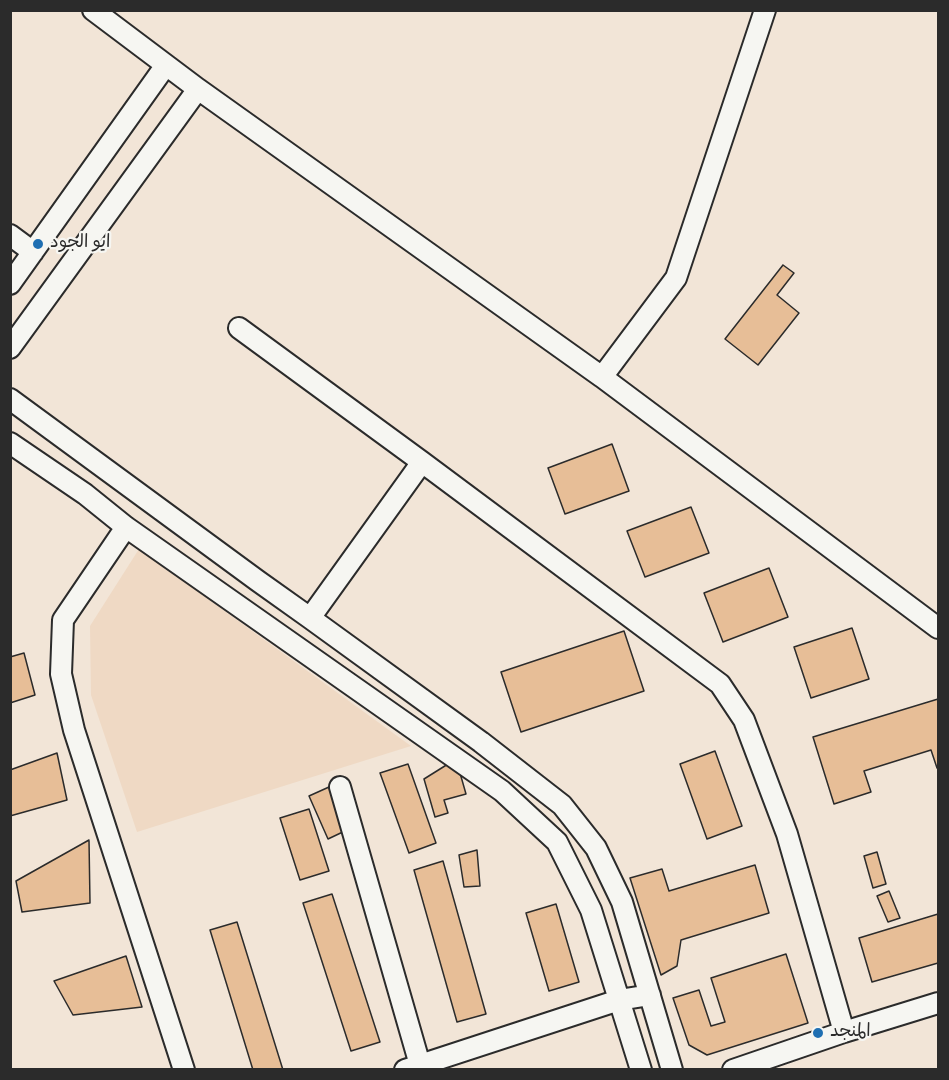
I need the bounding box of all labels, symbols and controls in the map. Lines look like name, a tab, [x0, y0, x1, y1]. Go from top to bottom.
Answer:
place label: ايو الجود	[50, 233, 111, 255]
marker: ايو الجود	[31, 237, 45, 251]
place label: المنجد	[830, 1022, 871, 1044]
marker: المنجد	[811, 1026, 825, 1040]

